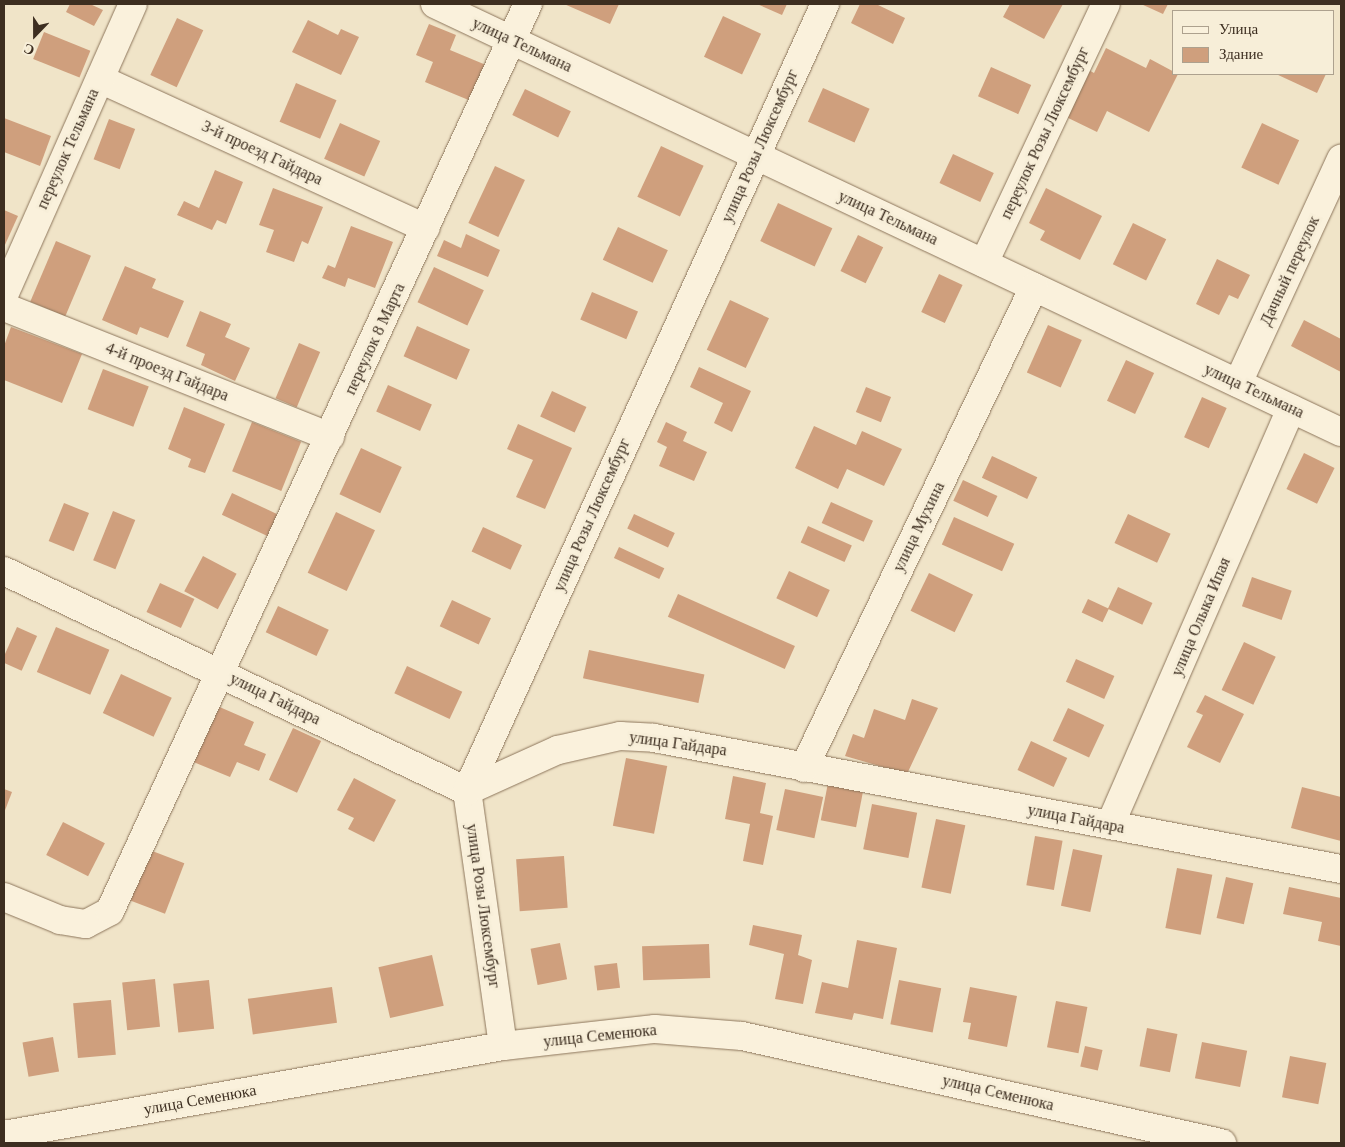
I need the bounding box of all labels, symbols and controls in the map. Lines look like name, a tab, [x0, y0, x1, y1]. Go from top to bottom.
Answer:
north arrow	[10, 10, 60, 60]
legend	[1172, 10, 1335, 75]
street label: улица Тельмана	[469, 14, 575, 76]
text: Улица	[1219, 21, 1258, 37]
text: С	[22, 41, 37, 58]
street label: переулок Розы Люксембург	[997, 44, 1093, 222]
text: Здание	[1219, 46, 1263, 62]
street label: улица Розы Люксембург	[717, 66, 803, 226]
street label: переулок Тельмана	[33, 86, 103, 212]
street label: 3-й проезд Гайдара	[199, 117, 325, 189]
street label: улица Тельмана	[835, 187, 941, 249]
street label: Дачный переулок	[1256, 213, 1324, 329]
street label: переулок 8 Марта	[341, 280, 409, 398]
street label: 4-й проезд Гайдара	[103, 339, 231, 405]
street label: улица Тельмана	[1201, 360, 1307, 422]
street label: улица Розы Люксембург	[549, 435, 635, 595]
street label: улица Мухина	[889, 479, 949, 575]
street label: улица Олыка Ипая	[1167, 555, 1235, 679]
street label: улица Гайдара	[227, 669, 323, 729]
street label: улица Гайдара	[628, 728, 728, 760]
street label: улица Гайдара	[1026, 800, 1126, 838]
street label: улица Розы Люксембург	[462, 823, 504, 989]
street label: улица Семенюка	[542, 1021, 658, 1051]
street label: улица Семенюка	[940, 1071, 1056, 1115]
street label: улица Семенюка	[142, 1081, 258, 1119]

